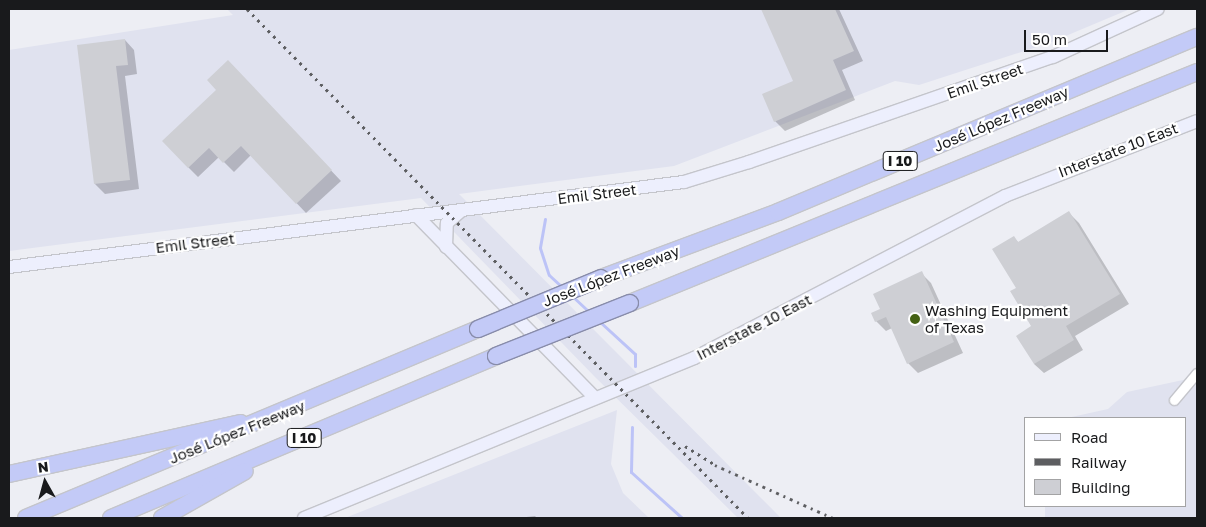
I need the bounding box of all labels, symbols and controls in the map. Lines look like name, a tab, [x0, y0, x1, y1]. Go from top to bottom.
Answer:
scale bar	[1026, 20, 1110, 52]
text: 50 m	[1032, 30, 1067, 48]
street label: Emil Street	[945, 60, 1025, 102]
street label: José López Freeway	[931, 82, 1071, 156]
street label: Interstate 10 East	[1056, 119, 1180, 181]
road number: I 10	[882, 150, 918, 172]
street label: Emil Street	[557, 180, 637, 208]
street label: Emil Street	[155, 229, 235, 257]
street label: José López Freeway	[540, 242, 682, 310]
street label: Interstate 10 East	[693, 290, 815, 364]
place label: Washing Equipment of Texas	[925, 301, 1068, 336]
marker: Washing Equipment of Texas	[909, 313, 921, 325]
street label: José López Freeway	[167, 397, 307, 467]
legend	[1024, 417, 1186, 507]
road number: I 10	[286, 426, 322, 449]
text: Road	[1071, 428, 1108, 446]
text: Railway	[1071, 453, 1127, 471]
north arrow	[20, 457, 70, 507]
text: N	[37, 458, 49, 476]
text: Building	[1071, 478, 1131, 496]

